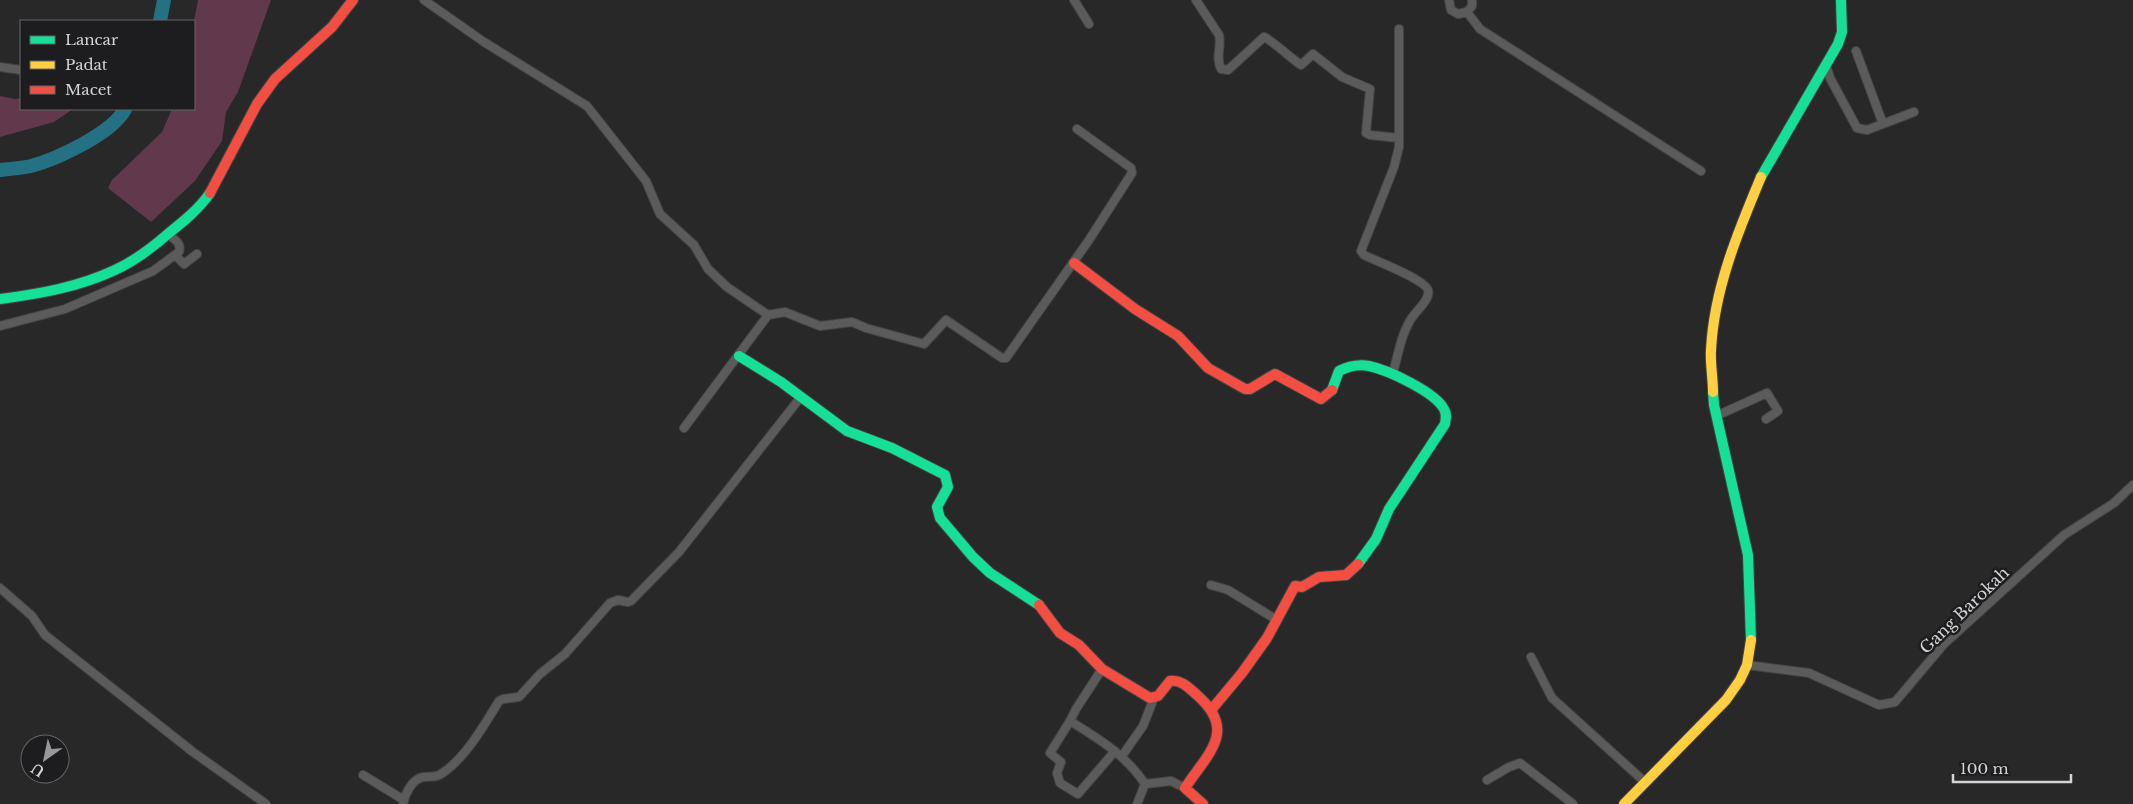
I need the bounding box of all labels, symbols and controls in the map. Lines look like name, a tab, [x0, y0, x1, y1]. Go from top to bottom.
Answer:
legend	[20, 20, 195, 110]
text: Lancar	[65, 30, 119, 49]
text: Padat	[65, 55, 108, 74]
text: Macet	[65, 80, 112, 99]
street label: Gang Barokah	[1915, 562, 2013, 658]
north arrow	[20, 734, 70, 784]
scale bar	[1953, 752, 2070, 784]
text: U	[27, 759, 48, 781]
text: 100 m	[1960, 759, 2009, 778]

